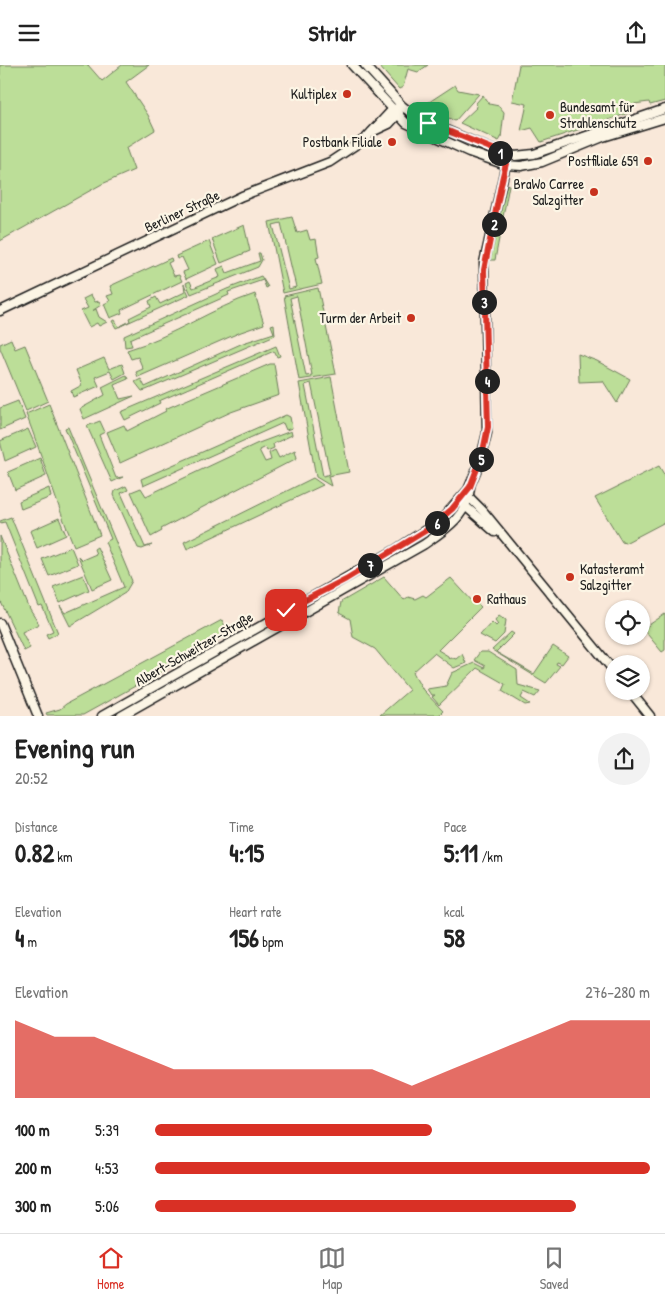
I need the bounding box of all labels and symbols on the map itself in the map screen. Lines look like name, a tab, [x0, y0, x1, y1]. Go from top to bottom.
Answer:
place label: Kultiplex	[291, 84, 337, 104]
marker: Kultiplex	[341, 88, 353, 100]
place label: Bundesamt für Strahlenschutz	[560, 97, 637, 132]
pin	[407, 102, 449, 144]
marker: Bundesamt für Strahlenschutz	[544, 109, 556, 121]
place label: Postbank Filiale	[303, 132, 382, 151]
marker: Postbank Filiale	[386, 136, 398, 148]
pin: 1	[488, 141, 512, 165]
place label: Postfiliale 659	[568, 151, 638, 170]
marker: Postfiliale 659	[642, 155, 654, 167]
place label: BraWo Carree Salzgitter	[513, 174, 585, 210]
street label: Berliner Straße	[141, 185, 223, 237]
marker: BraWo Carree Salzgitter	[588, 186, 600, 198]
pin: 2	[482, 211, 506, 237]
pin: 3	[472, 289, 496, 315]
place label: Turm der Arbeit	[320, 308, 401, 327]
marker: Turm der Arbeit	[405, 312, 417, 324]
pin: 4	[474, 369, 500, 393]
pin: 5	[468, 447, 494, 471]
pin: 6	[424, 511, 450, 535]
pin: 7	[358, 553, 382, 577]
place label: Katasteramt Salzgitter	[580, 559, 644, 595]
marker: Katasteramt Salzgitter	[564, 571, 576, 583]
pin	[265, 589, 307, 631]
place label: Rathaus	[487, 589, 526, 608]
marker: Rathaus	[471, 593, 483, 605]
street label: Albert-Schweitzer-Straße	[131, 607, 257, 691]

